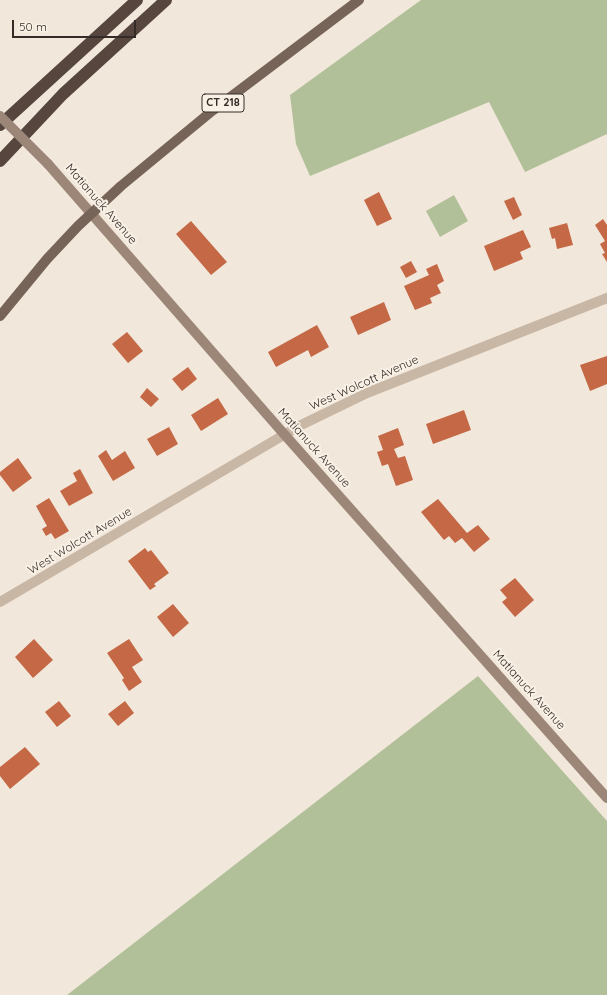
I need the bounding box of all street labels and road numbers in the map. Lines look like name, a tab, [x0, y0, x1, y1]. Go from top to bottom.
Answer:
road number: CT 218	[202, 94, 244, 112]
street label: Matianuck Avenue	[62, 161, 140, 247]
street label: West Wolcott Avenue	[307, 352, 421, 414]
street label: Matianuck Avenue	[275, 405, 353, 491]
street label: West Wolcott Avenue	[26, 504, 134, 578]
street label: Matianuck Avenue	[490, 647, 568, 733]

